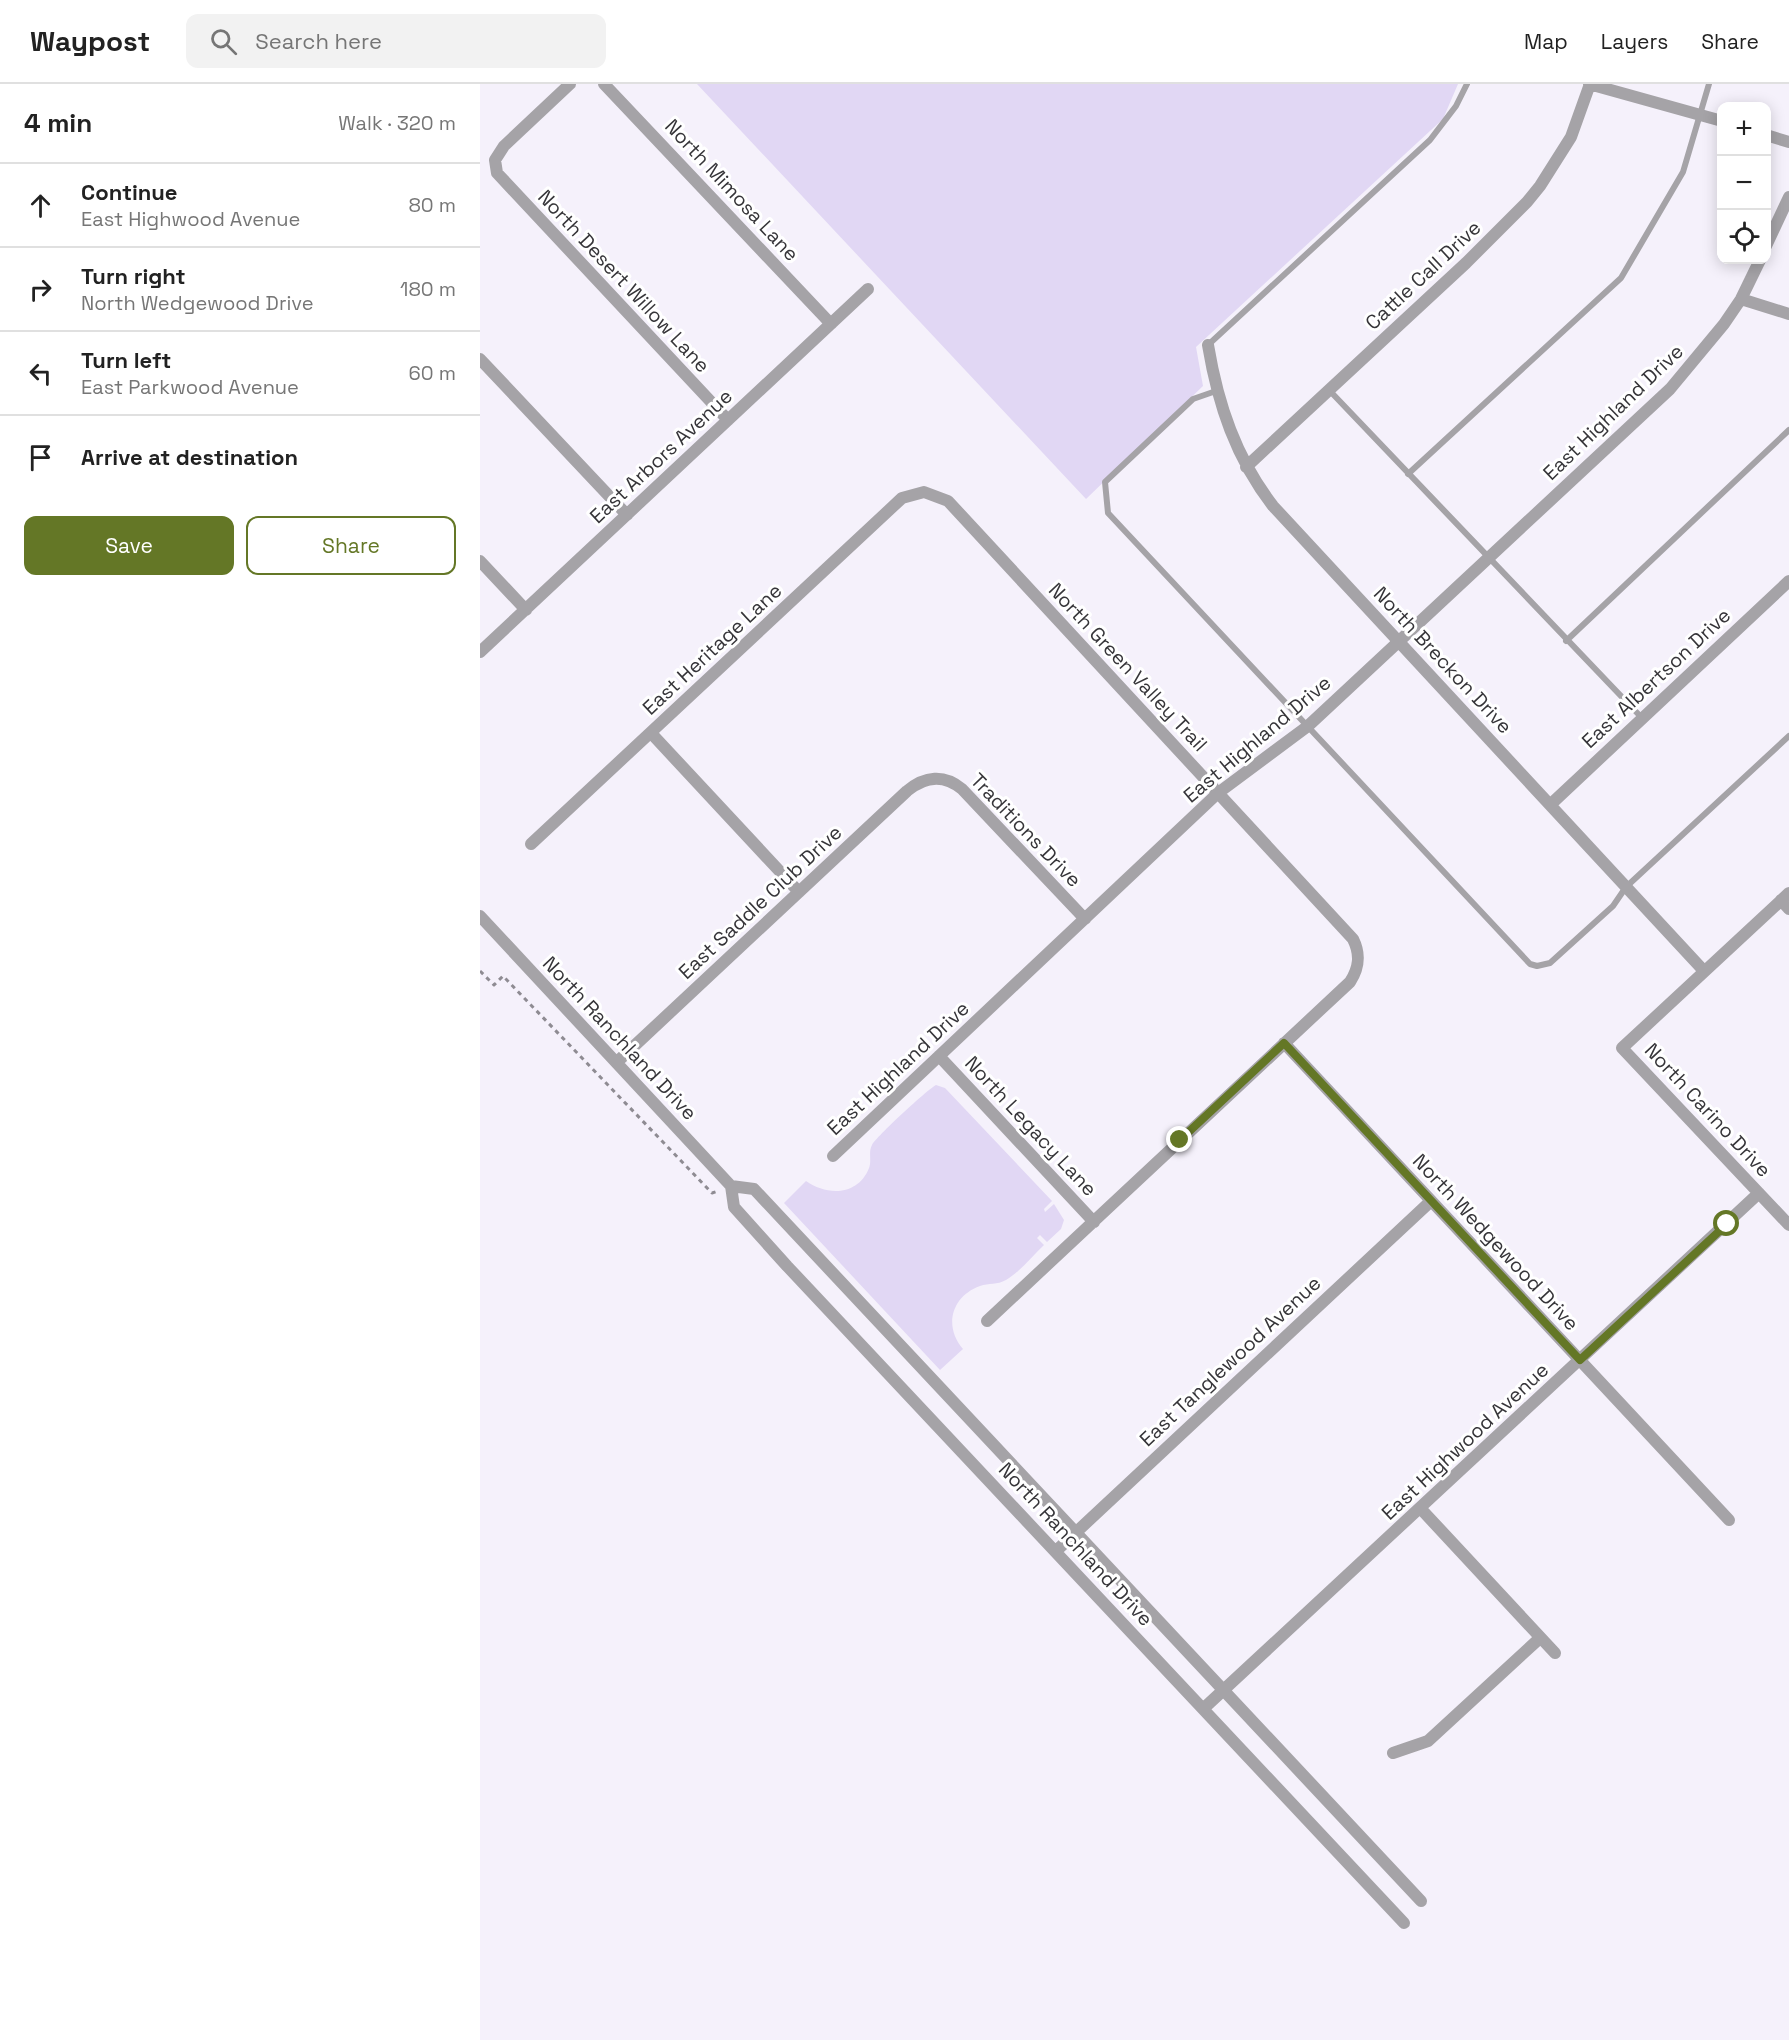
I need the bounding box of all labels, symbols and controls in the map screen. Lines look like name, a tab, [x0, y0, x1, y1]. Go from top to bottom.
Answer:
search box	[186, 14, 606, 68]
text: Waypost	[30, 23, 150, 59]
icon: search	[207, 25, 240, 58]
text: Search here	[255, 27, 382, 55]
text: Map	[1524, 28, 1568, 55]
text: Layers	[1601, 28, 1668, 55]
text: Share	[1701, 28, 1759, 55]
map controls	[1717, 102, 1771, 264]
button: +	[1717, 102, 1771, 156]
text: 4 min	[24, 106, 92, 140]
text: Walk · 320 m	[338, 110, 456, 136]
street label: North Mimosa Lane	[659, 113, 805, 267]
button: −	[1717, 156, 1771, 210]
text: Continue	[81, 178, 177, 206]
street label: North Desert Willow Lane	[532, 184, 716, 378]
icon: ahead	[24, 189, 57, 222]
text: 80 m	[408, 192, 456, 218]
text: East Highwood Avenue	[81, 206, 300, 232]
button: locate	[1717, 210, 1771, 264]
street label: Cattle Call Drive	[1360, 215, 1486, 335]
text: Turn right	[81, 262, 186, 290]
icon: right	[24, 273, 57, 306]
text: 180 m	[400, 276, 456, 302]
text: North Wedgewood Drive	[81, 290, 314, 316]
street label: East Highland Drive	[1537, 338, 1689, 486]
text: Turn left	[81, 346, 171, 374]
icon: left	[24, 357, 57, 390]
text: 60 m	[409, 360, 456, 386]
text: East Parkwood Avenue	[81, 374, 299, 400]
street label: East Arbors Avenue	[584, 383, 738, 529]
icon: arrive	[24, 441, 57, 474]
text: Arrive at destination	[81, 443, 298, 471]
button: Save	[24, 516, 234, 575]
button: Share	[246, 516, 456, 575]
street label: North Green Valley Trail	[1043, 577, 1213, 757]
street label: East Heritage Lane	[637, 578, 787, 720]
street label: North Breckon Drive	[1368, 581, 1518, 739]
street label: East Albertson Drive	[1576, 602, 1736, 754]
street label: East Highland Drive	[1178, 670, 1336, 808]
street label: Traditions Drive	[965, 767, 1087, 893]
street label: East Saddle Club Drive	[673, 819, 847, 985]
street label: North Ranchland Drive	[537, 951, 703, 1125]
street label: East Highland Drive	[821, 995, 975, 1141]
street label: North Carino Drive	[1639, 1037, 1777, 1183]
street label: North Legacy Lane	[959, 1050, 1103, 1202]
route end	[1166, 1126, 1192, 1152]
street label: North Wedgewood Drive	[1407, 1148, 1585, 1336]
route start	[1713, 1210, 1739, 1236]
street label: East Tanglewood Avenue	[1134, 1270, 1326, 1452]
street label: East Highwood Avenue	[1376, 1357, 1554, 1525]
street label: North Ranchland Drive	[993, 1457, 1159, 1631]

